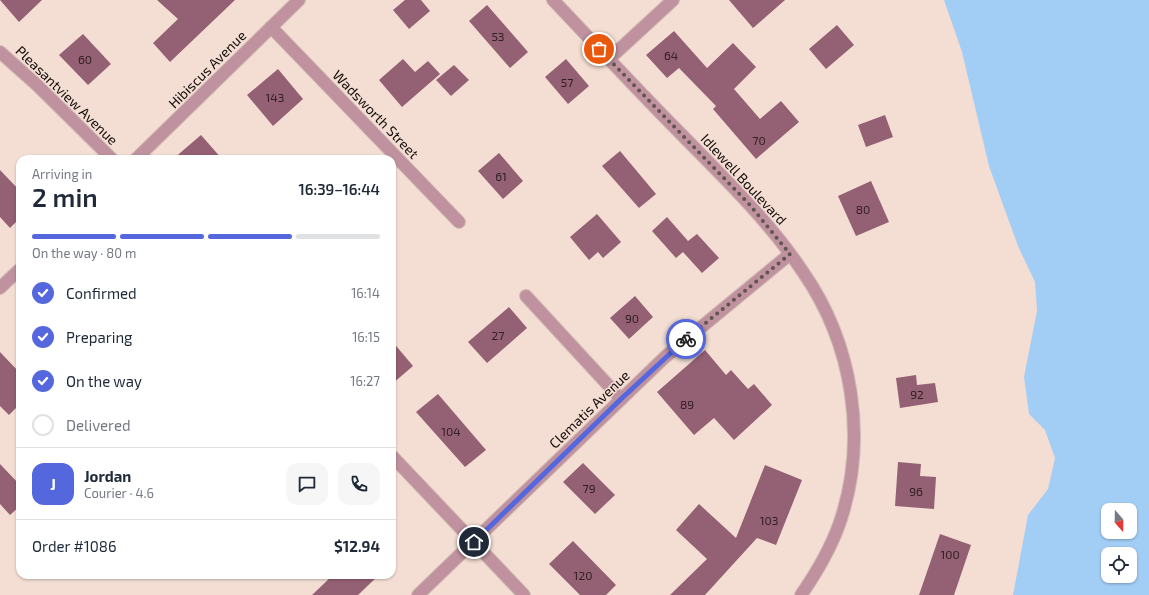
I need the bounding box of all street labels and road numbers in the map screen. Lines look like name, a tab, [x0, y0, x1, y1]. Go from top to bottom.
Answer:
street label: Hibiscus Avenue	[165, 27, 249, 111]
street label: Pleasantview Avenue	[12, 42, 122, 148]
street label: Wadsworth Street	[329, 66, 423, 162]
street label: Idlewell Boulevard	[697, 130, 791, 228]
street label: Clematis Avenue	[545, 366, 633, 452]

